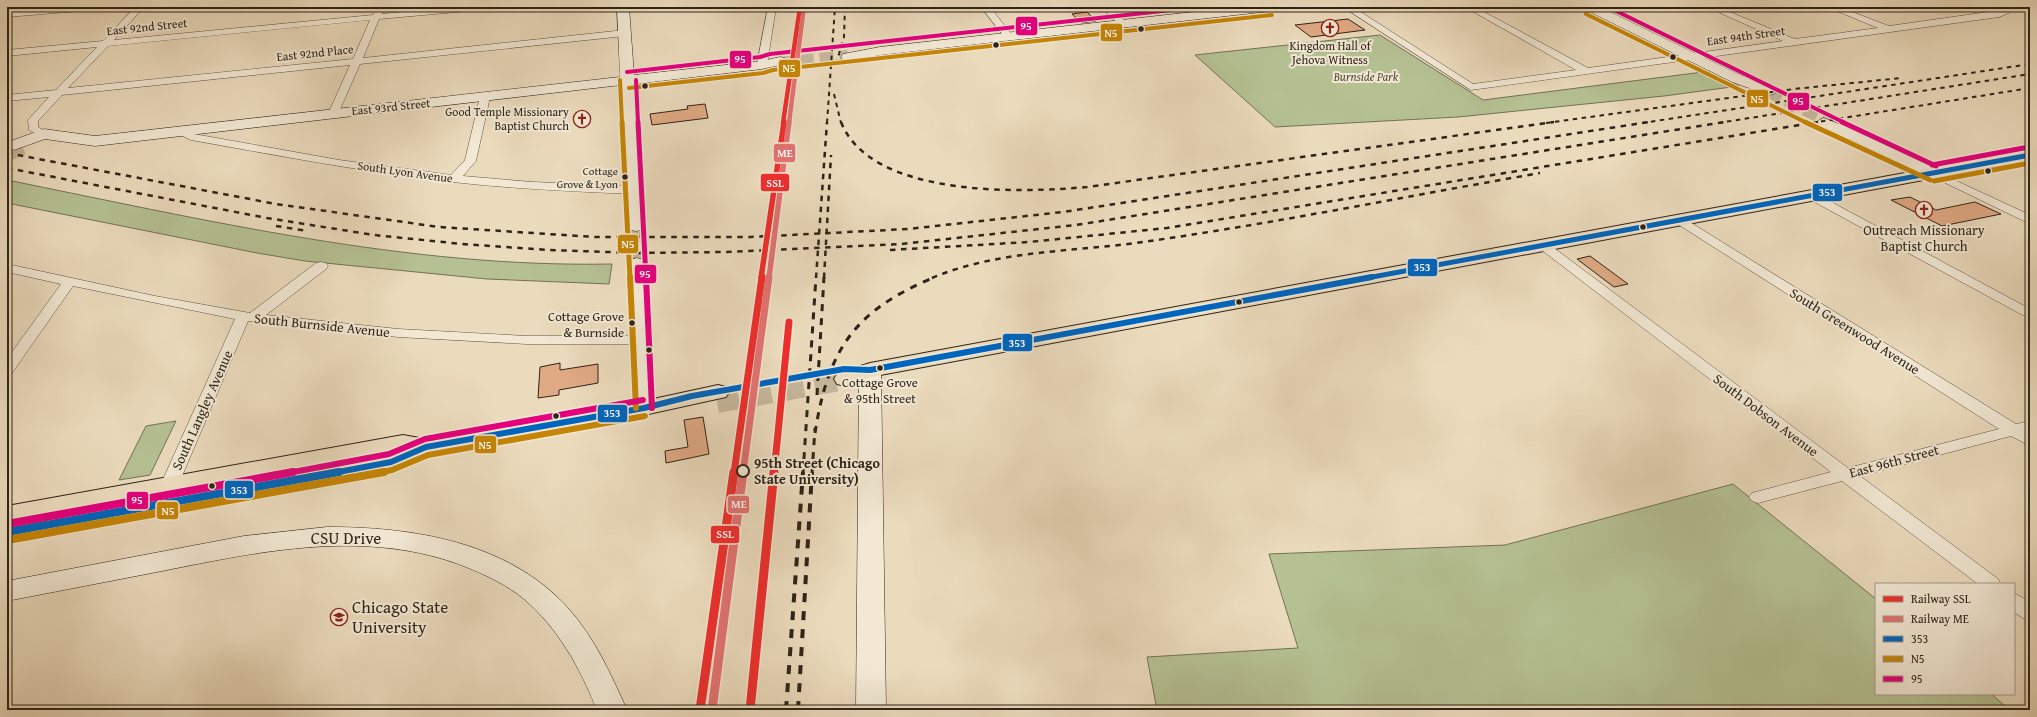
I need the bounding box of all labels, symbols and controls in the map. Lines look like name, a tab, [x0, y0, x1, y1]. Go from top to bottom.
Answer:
street label: East 92nd Street	[106, 14, 189, 39]
line badge: 95	[1015, 16, 1038, 36]
text: 95	[1020, 18, 1032, 34]
church icon: Kingdom Hall of Jehova Witness	[1320, 18, 1340, 38]
street label: East 94th Street	[1706, 21, 1787, 49]
line badge: N5	[1100, 23, 1123, 42]
unlabelled marker	[1136, 24, 1146, 34]
text: N5	[1104, 25, 1118, 41]
place label: Kingdom Hall of Jehova Witness	[1289, 37, 1372, 68]
street label: East 92nd Place	[276, 40, 355, 65]
unlabelled marker	[991, 40, 1001, 50]
line badge: 95	[729, 50, 752, 69]
text: 95	[734, 51, 746, 67]
unlabelled marker	[1668, 52, 1678, 62]
line badge: N5	[778, 59, 801, 78]
text: N5	[782, 60, 796, 76]
park label: Burnside Park	[1333, 68, 1399, 85]
unlabelled marker	[640, 81, 650, 91]
line badge: N5	[1746, 89, 1769, 108]
text: N5	[1750, 91, 1764, 107]
line badge: 95	[1787, 92, 1810, 111]
text: 95	[1792, 93, 1804, 109]
street label: East 93rd Street	[351, 94, 432, 119]
place label: Good Temple Missionary Baptist Church	[445, 103, 569, 134]
church icon: Good Temple Missionary Baptist Church	[572, 109, 592, 129]
line badge: ME	[773, 143, 796, 163]
text: ME	[777, 145, 793, 161]
street label: South Lyon Avenue	[356, 156, 454, 187]
place label: Cottage Grove & Lyon	[557, 163, 619, 192]
unlabelled marker	[1983, 166, 1993, 176]
marker: Cottage Grove & Lyon	[620, 172, 630, 182]
line badge: SSL	[760, 173, 790, 192]
text: SSL	[766, 175, 784, 191]
line badge: 353	[1812, 183, 1843, 202]
text: 353	[1818, 184, 1836, 200]
church icon: Outreach Missionary Baptist Church	[1914, 200, 1934, 220]
place label: Outreach Missionary Baptist Church	[1863, 220, 1985, 256]
unlabelled marker	[1638, 222, 1648, 232]
line badge: N5	[617, 234, 639, 254]
text: N5	[621, 236, 635, 252]
line badge: 353	[1407, 258, 1438, 277]
text: 353	[1413, 259, 1431, 275]
line badge: 95	[634, 264, 657, 284]
text: 95	[639, 266, 651, 282]
street label: South Greenwood Avenue	[1786, 283, 1924, 379]
unlabelled marker	[1234, 297, 1244, 307]
place label: Cottage Grove & Burnside	[548, 307, 624, 342]
street label: South Burnside Avenue	[253, 308, 391, 342]
marker: Cottage Grove & Burnside	[627, 318, 637, 328]
line badge: 353	[1002, 333, 1033, 352]
text: 353	[1008, 335, 1026, 351]
unlabelled marker	[644, 345, 654, 355]
street label: South Langley Avenue	[167, 346, 238, 473]
marker: Cottage Grove & 95th Street	[875, 363, 885, 373]
street label: South Dobson Avenue	[1709, 369, 1823, 461]
place label: Cottage Grove & 95th Street	[842, 373, 918, 408]
line badge: 353	[597, 404, 628, 423]
text: 353	[603, 405, 621, 421]
unlabelled marker	[551, 411, 561, 421]
line badge: N5	[474, 435, 497, 454]
text: N5	[478, 437, 492, 453]
street label: East 96th Street	[1847, 439, 1941, 483]
place label: 95th Street (Chicago State University)	[754, 453, 880, 489]
marker: 95th Street (Chicago State University)	[736, 464, 750, 478]
line badge: 353	[224, 480, 254, 499]
unlabelled marker	[207, 481, 217, 491]
text: 353	[230, 482, 248, 498]
line badge: 95	[126, 491, 149, 510]
text: 95	[131, 492, 143, 508]
line badge: ME	[727, 495, 750, 514]
text: ME	[731, 496, 747, 512]
line badge: N5	[156, 501, 179, 520]
text: N5	[161, 503, 175, 519]
street label: CSU Drive	[311, 525, 381, 550]
line badge: SSL	[710, 525, 740, 544]
text: SSL	[716, 526, 734, 542]
legend	[1875, 583, 2015, 695]
text: Railway SSL	[1911, 590, 1971, 607]
place label: Chicago State University	[352, 594, 448, 639]
school or university icon: Chicago State University	[329, 607, 349, 627]
text: Railway ME	[1911, 610, 1969, 627]
text: 353	[1911, 630, 1929, 647]
text: N5	[1911, 650, 1925, 667]
text: 95	[1911, 670, 1923, 687]

